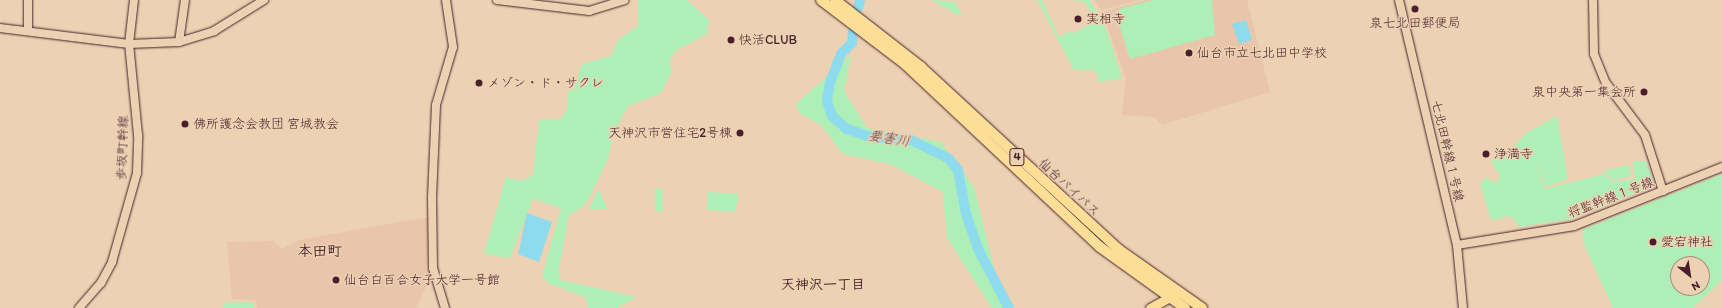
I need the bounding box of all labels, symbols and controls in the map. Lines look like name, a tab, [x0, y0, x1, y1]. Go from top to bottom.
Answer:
marker: 泉七北田郵便局	[1410, 4, 1420, 14]
place label: 実相寺	[1086, 11, 1125, 27]
marker: 実相寺	[1073, 14, 1083, 24]
place label: 泉七北田郵便局	[1370, 15, 1460, 31]
place label: 快活CLUB	[739, 32, 797, 48]
marker: 快活CLUB	[726, 35, 736, 45]
place label: 仙台市立七北田中学校	[1197, 45, 1327, 61]
marker: 仙台市立七北田中学校	[1184, 48, 1194, 58]
place label: メゾン・ド・サクレ	[487, 75, 604, 91]
marker: メゾン・ド・サクレ	[474, 78, 484, 88]
place label: 泉中央第一集会所	[1532, 84, 1636, 100]
marker: 泉中央第一集会所	[1639, 87, 1649, 97]
street label: 七北田幹線１号線	[1428, 99, 1466, 203]
street label: 歩坂町幹線	[114, 115, 132, 181]
place label: 佛所護念会教団 宮城教会	[193, 116, 339, 132]
marker: 佛所護念会教団 宮城教会	[180, 119, 190, 129]
place label: 天神沢市営住宅2号棟	[608, 125, 732, 141]
water label: 要害川	[867, 127, 911, 151]
marker: 天神沢市営住宅2号棟	[735, 128, 745, 138]
place label: 浄満寺	[1494, 146, 1533, 162]
road number: 4	[1009, 147, 1025, 167]
marker: 浄満寺	[1481, 149, 1491, 159]
street label: 仙台バイパス	[1035, 156, 1103, 220]
street label: 将監幹線１号線	[1566, 174, 1656, 222]
place label: 愛宕神社	[1661, 234, 1713, 250]
marker: 愛宕神社	[1648, 237, 1658, 247]
district label: 本田町	[298, 243, 342, 261]
north arrow	[1670, 256, 1710, 296]
place label: 仙台白百合女子大学一号館	[344, 272, 500, 288]
marker: 仙台白百合女子大学一号館	[331, 275, 341, 285]
district label: 天神沢一丁目	[781, 277, 865, 293]
text: N	[1689, 278, 1702, 293]

